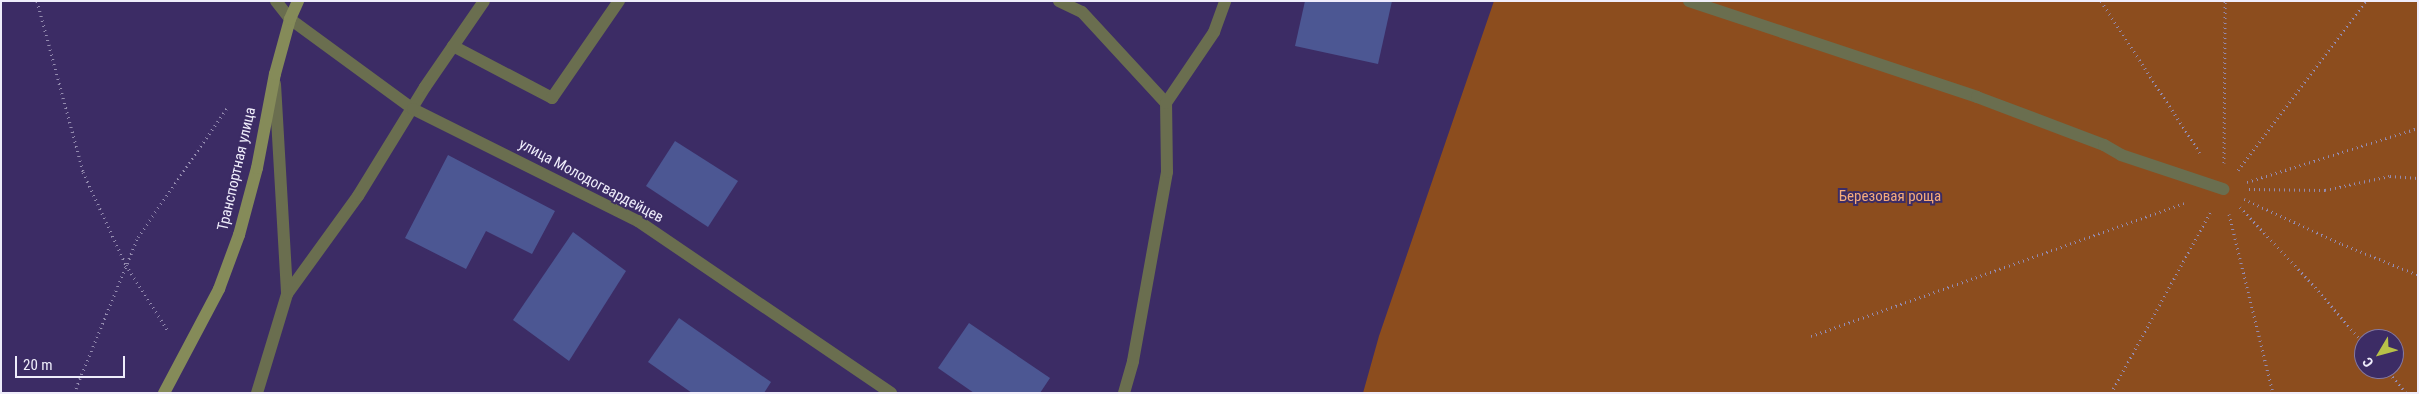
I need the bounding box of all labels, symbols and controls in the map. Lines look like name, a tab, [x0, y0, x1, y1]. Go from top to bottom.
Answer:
street label: Транспортная улица	[214, 105, 260, 233]
street label: улица Молодогвардейцев	[516, 135, 666, 227]
park label: Березовая роща	[1839, 188, 1941, 206]
north arrow	[2354, 329, 2404, 379]
scale bar	[18, 346, 128, 378]
text: С	[2359, 354, 2377, 370]
text: 20 m	[23, 356, 53, 374]

